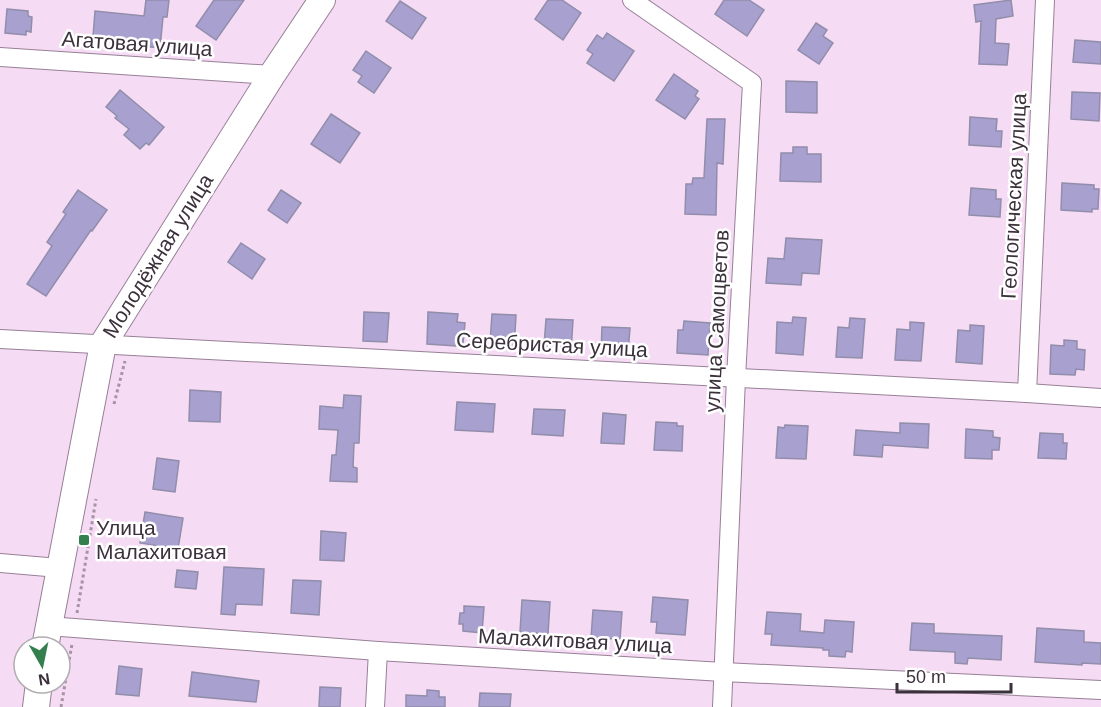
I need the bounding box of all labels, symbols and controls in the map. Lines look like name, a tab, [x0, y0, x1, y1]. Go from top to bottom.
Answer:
street label: Агатовая улица	[61, 27, 213, 60]
street label: Геологическая улица	[997, 92, 1030, 299]
street label: Молодёжная улица	[98, 169, 218, 342]
street label: улица Самоцветов	[700, 229, 733, 413]
street label: Серебристая улица	[456, 328, 649, 361]
place label: Улица Малахитовая	[96, 516, 227, 563]
marker: Улица Малахитовая	[77, 533, 91, 547]
street label: Малахитовая улица	[477, 624, 673, 657]
north arrow	[12, 635, 72, 695]
scale bar	[897, 656, 1011, 694]
text: 50 m	[906, 667, 946, 687]
text: N	[37, 670, 51, 689]

